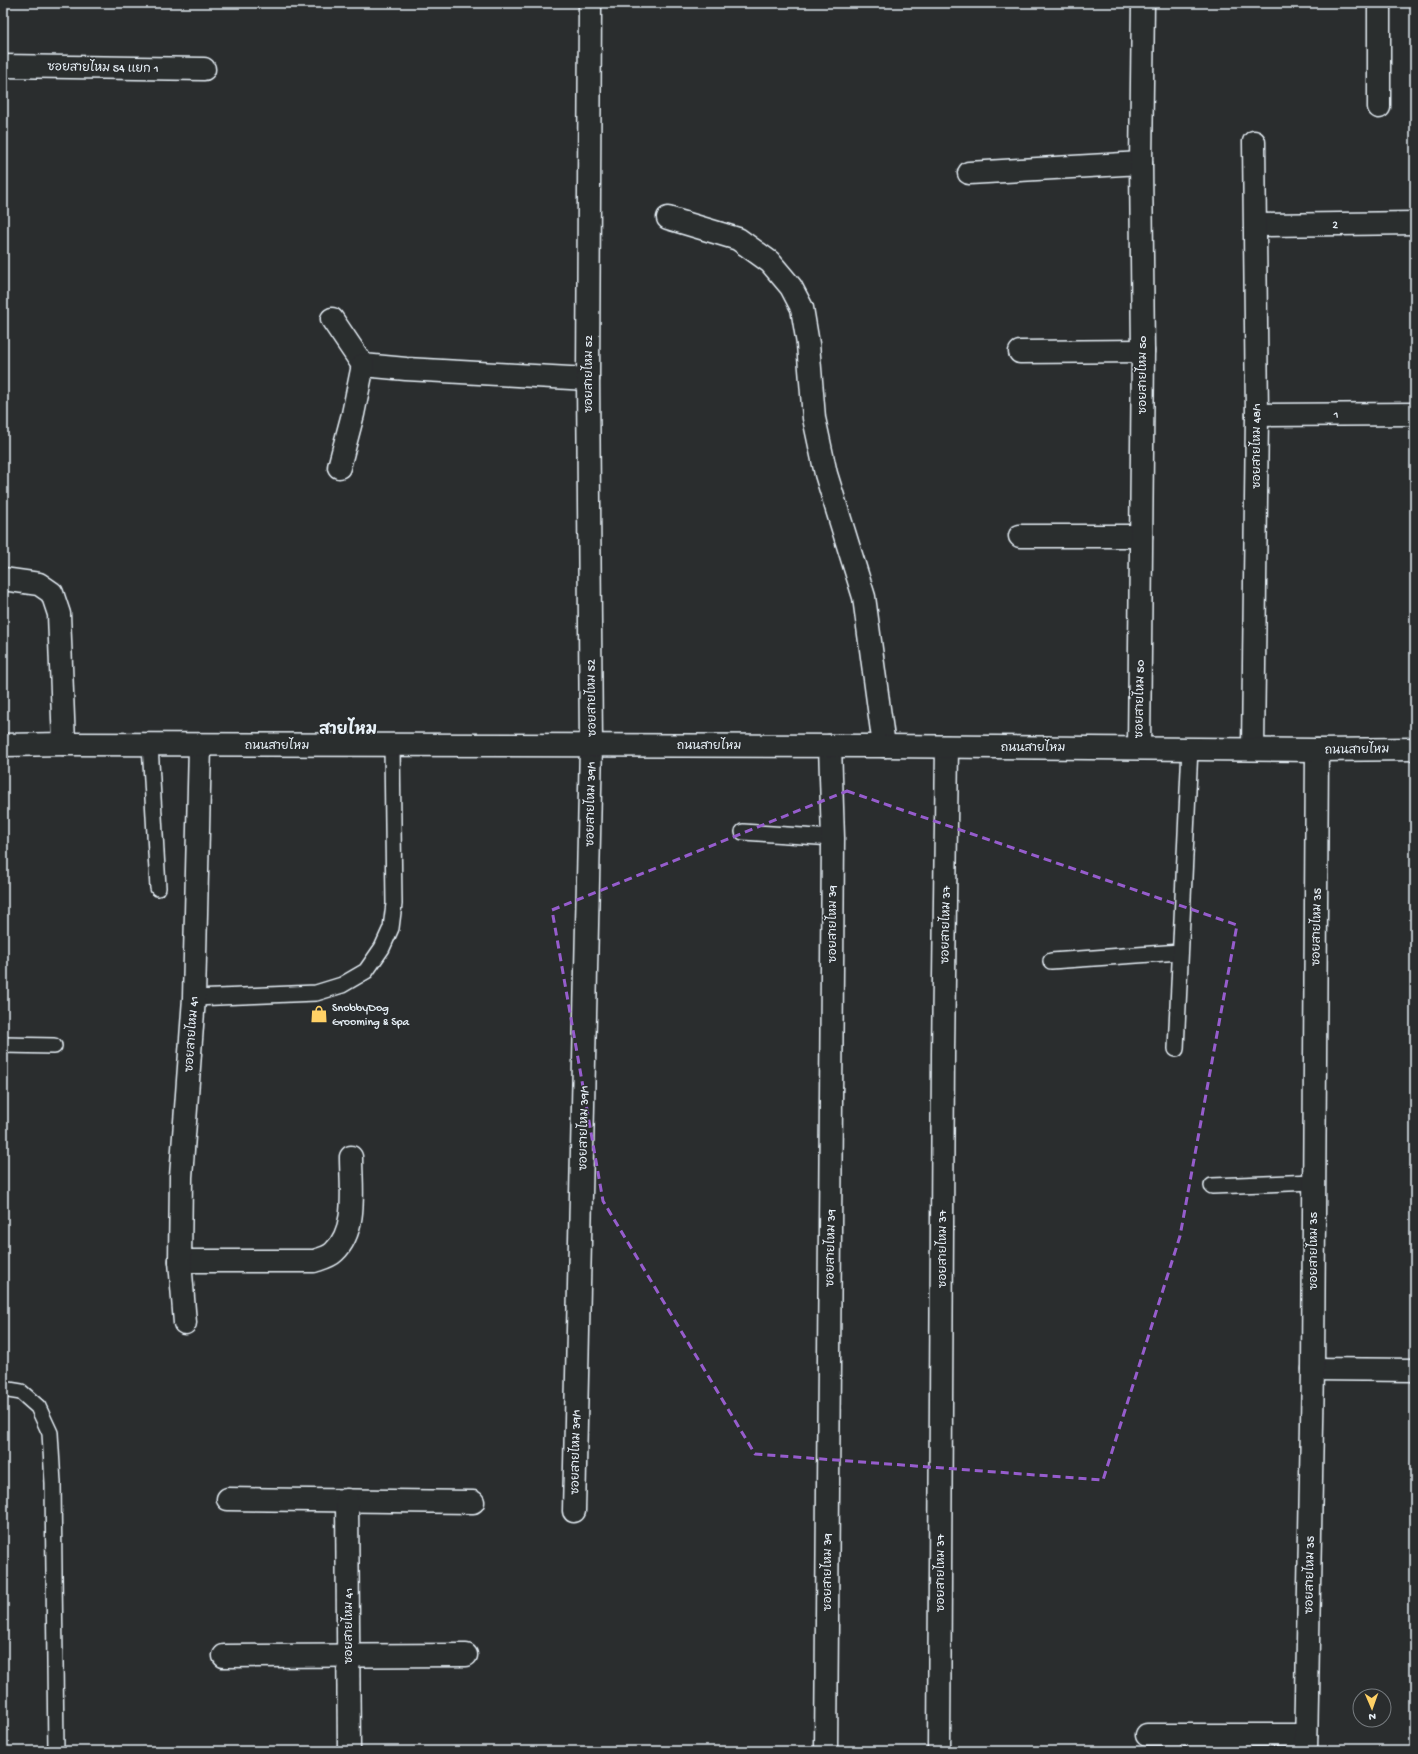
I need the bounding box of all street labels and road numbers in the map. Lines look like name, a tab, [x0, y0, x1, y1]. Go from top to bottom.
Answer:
street label: ซอยสายไหม 54 แยก 1	[47, 58, 159, 77]
street label: 2	[1332, 219, 1338, 233]
street label: ซอยสายไหม 52	[580, 335, 597, 413]
street label: ซอยสายไหม 50	[1134, 335, 1151, 414]
street label: ซอยสายไหม 48/1	[1248, 403, 1265, 489]
street label: 1	[1332, 409, 1339, 423]
street label: ซอยสายไหม 52	[582, 659, 601, 737]
street label: ซอยสายไหม 50	[1130, 659, 1149, 738]
street label: ถนนสายไหม	[245, 737, 309, 754]
street label: ถนนสายไหม	[677, 737, 741, 754]
street label: ถนนสายไหม	[1001, 739, 1065, 756]
street label: ถนนสายไหม	[1325, 740, 1389, 759]
street label: ซอยสายไหม 39/1	[581, 761, 600, 847]
street label: ซอยสายไหม 39	[824, 885, 841, 963]
street label: ซอยสายไหม 37	[936, 885, 955, 964]
street label: ซอยสายไหม 35	[1307, 888, 1326, 966]
street label: ซอยสายไหม 41	[180, 995, 203, 1073]
street label: ซอยสายไหม 39/1	[574, 1085, 593, 1171]
street label: ซอยสายไหม 39	[821, 1209, 840, 1287]
street label: ซอยสายไหม 37	[934, 1209, 951, 1288]
street label: ซอยสายไหม 35	[1305, 1212, 1322, 1290]
street label: ซอยสายไหม 39/1	[566, 1409, 585, 1495]
street label: ซอยสายไหม 39	[819, 1533, 836, 1611]
street label: ซอยสายไหม 37	[932, 1533, 949, 1612]
street label: ซอยสายไหม 35	[1300, 1536, 1319, 1614]
street label: ซอยสายไหม 41	[340, 1588, 357, 1664]

